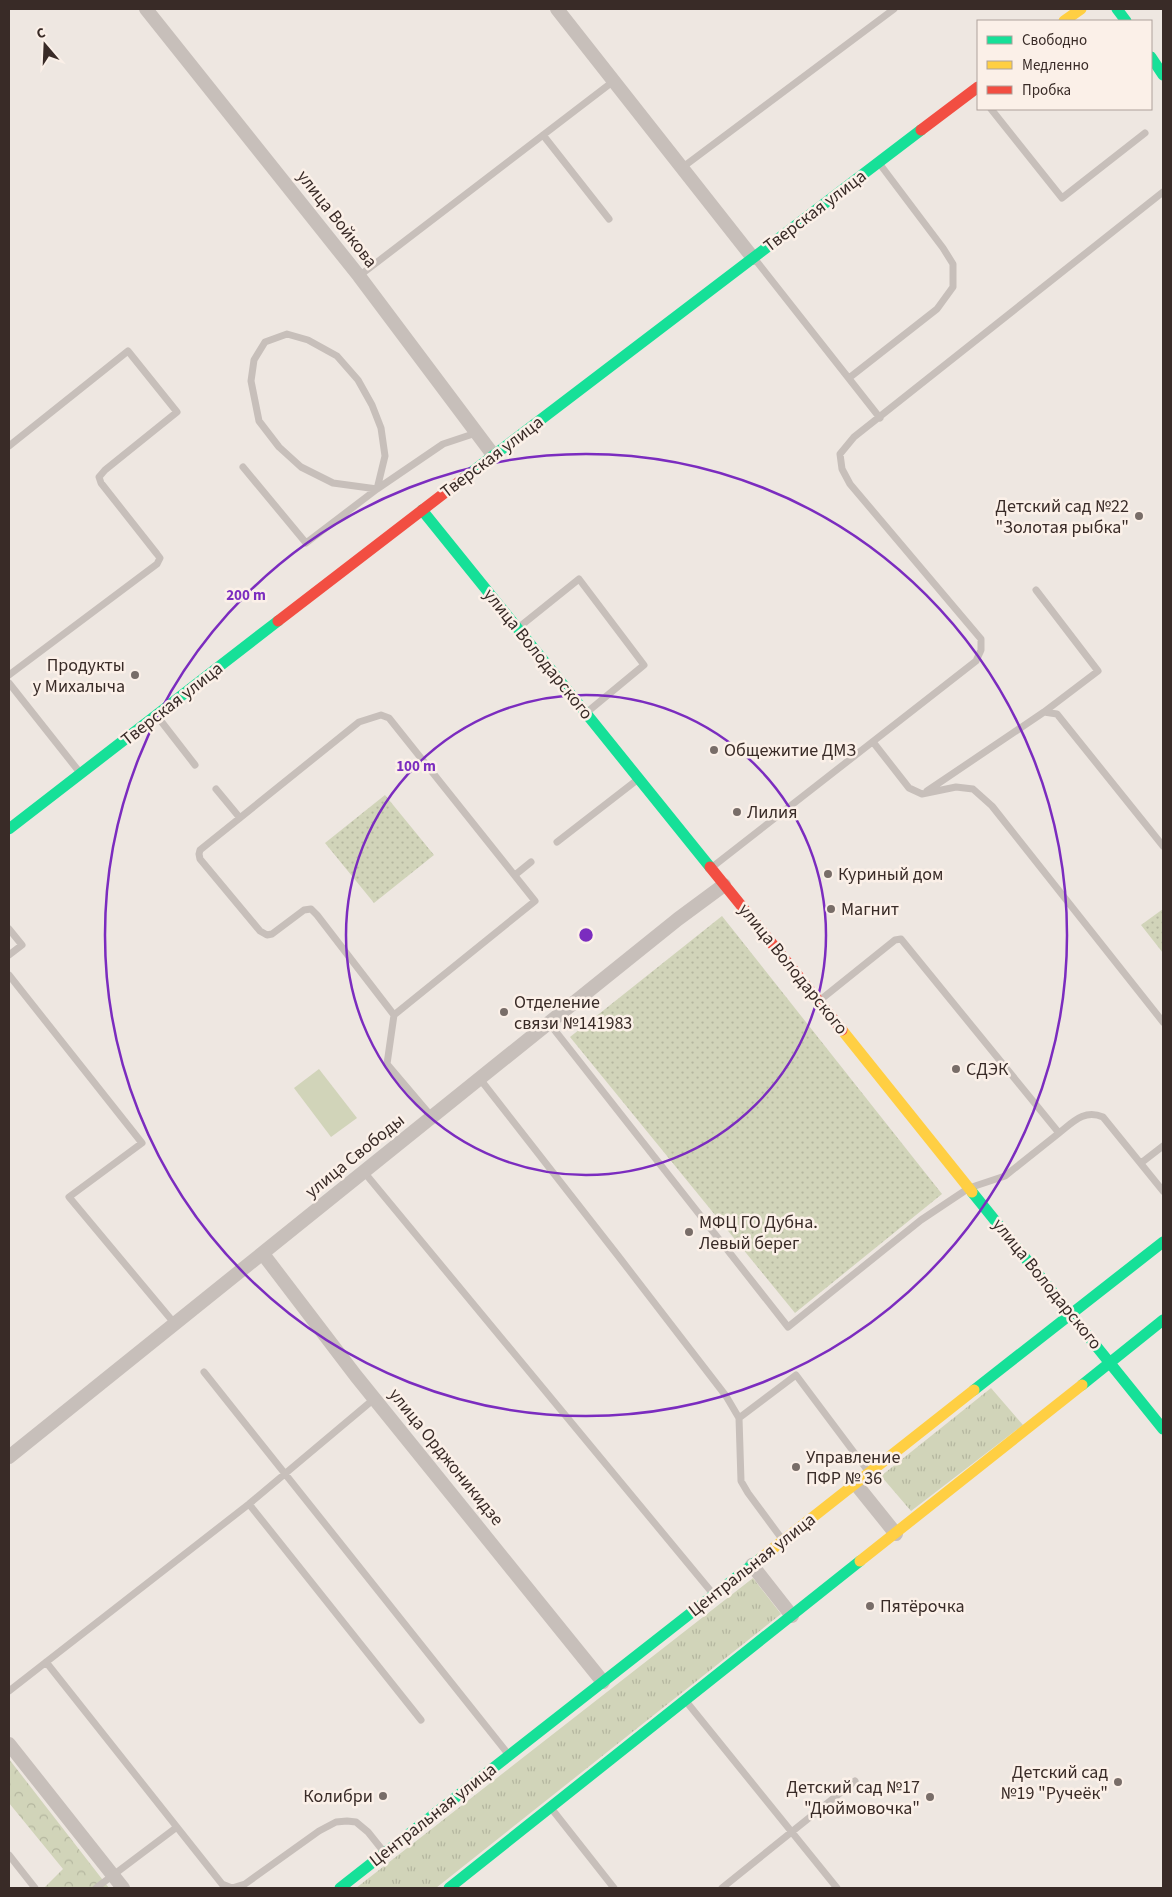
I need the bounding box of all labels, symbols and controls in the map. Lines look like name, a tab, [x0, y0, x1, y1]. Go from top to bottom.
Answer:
north arrow	[20, 20, 70, 70]
legend	[977, 20, 1152, 110]
text: С	[34, 23, 48, 44]
text: Свободно	[1022, 30, 1087, 51]
text: Медленно	[1022, 55, 1089, 76]
text: Пробка	[1022, 80, 1071, 101]
street label: Тверская улица	[758, 164, 872, 258]
street label: улица Войкова	[291, 165, 383, 273]
street label: Тверская улица	[435, 410, 549, 504]
place label: Детский сад №22 "Золотая рыбка"	[995, 494, 1129, 540]
marker: Детский сад №22 "Золотая рыбка"	[1133, 510, 1145, 522]
street label: улица Володарского	[477, 583, 599, 725]
text: 200 m	[226, 585, 266, 606]
place label: Продукты у Михалыча	[33, 653, 125, 699]
street label: Тверская улица	[116, 656, 228, 752]
marker: Продукты у Михалыча	[129, 669, 141, 681]
place label: Общежитие ДМЗ	[724, 738, 856, 763]
marker: Общежитие ДМЗ	[708, 744, 720, 756]
text: 100 m	[396, 756, 436, 777]
place label: Лилия	[747, 800, 798, 825]
marker: Лилия	[731, 806, 743, 818]
place label: Куриный дом	[838, 862, 943, 887]
marker: Куриный дом	[822, 868, 834, 880]
place label: Магнит	[841, 897, 899, 922]
street label: улица Володарского	[732, 898, 854, 1040]
marker: Магнит	[825, 903, 837, 915]
centre of rings	[577, 926, 595, 944]
place label: Отделение связи №141983	[514, 990, 632, 1036]
marker: Отделение связи №141983	[498, 1006, 510, 1018]
place label: СДЭК	[966, 1057, 1009, 1082]
marker: СДЭК	[950, 1063, 962, 1075]
street label: улица Свободы	[300, 1108, 410, 1204]
place label: МФЦ ГО Дубна. Левый берег	[699, 1210, 818, 1256]
street label: улица Володарского	[986, 1213, 1108, 1355]
marker: МФЦ ГО Дубна. Левый берег	[683, 1226, 695, 1238]
street label: улица Орджоникидзе	[383, 1383, 509, 1531]
place label: Управление ПФР № 36	[806, 1445, 900, 1491]
marker: Управление ПФР № 36	[790, 1461, 802, 1473]
street label: Центральная улица	[683, 1507, 821, 1623]
place label: Пятёрочка	[880, 1594, 965, 1619]
marker: Пятёрочка	[864, 1600, 876, 1612]
street label: Центральная улица	[364, 1757, 502, 1873]
place label: Детский сад №19 "Ручеёк"	[1001, 1760, 1108, 1806]
place label: Детский сад №17 "Дюймовочка"	[786, 1775, 920, 1821]
marker: Детский сад №19 "Ручеёк"	[1112, 1776, 1124, 1788]
place label: Колибри	[303, 1784, 373, 1809]
marker: Колибри	[377, 1790, 389, 1802]
marker: Детский сад №17 "Дюймовочка"	[924, 1791, 936, 1803]

